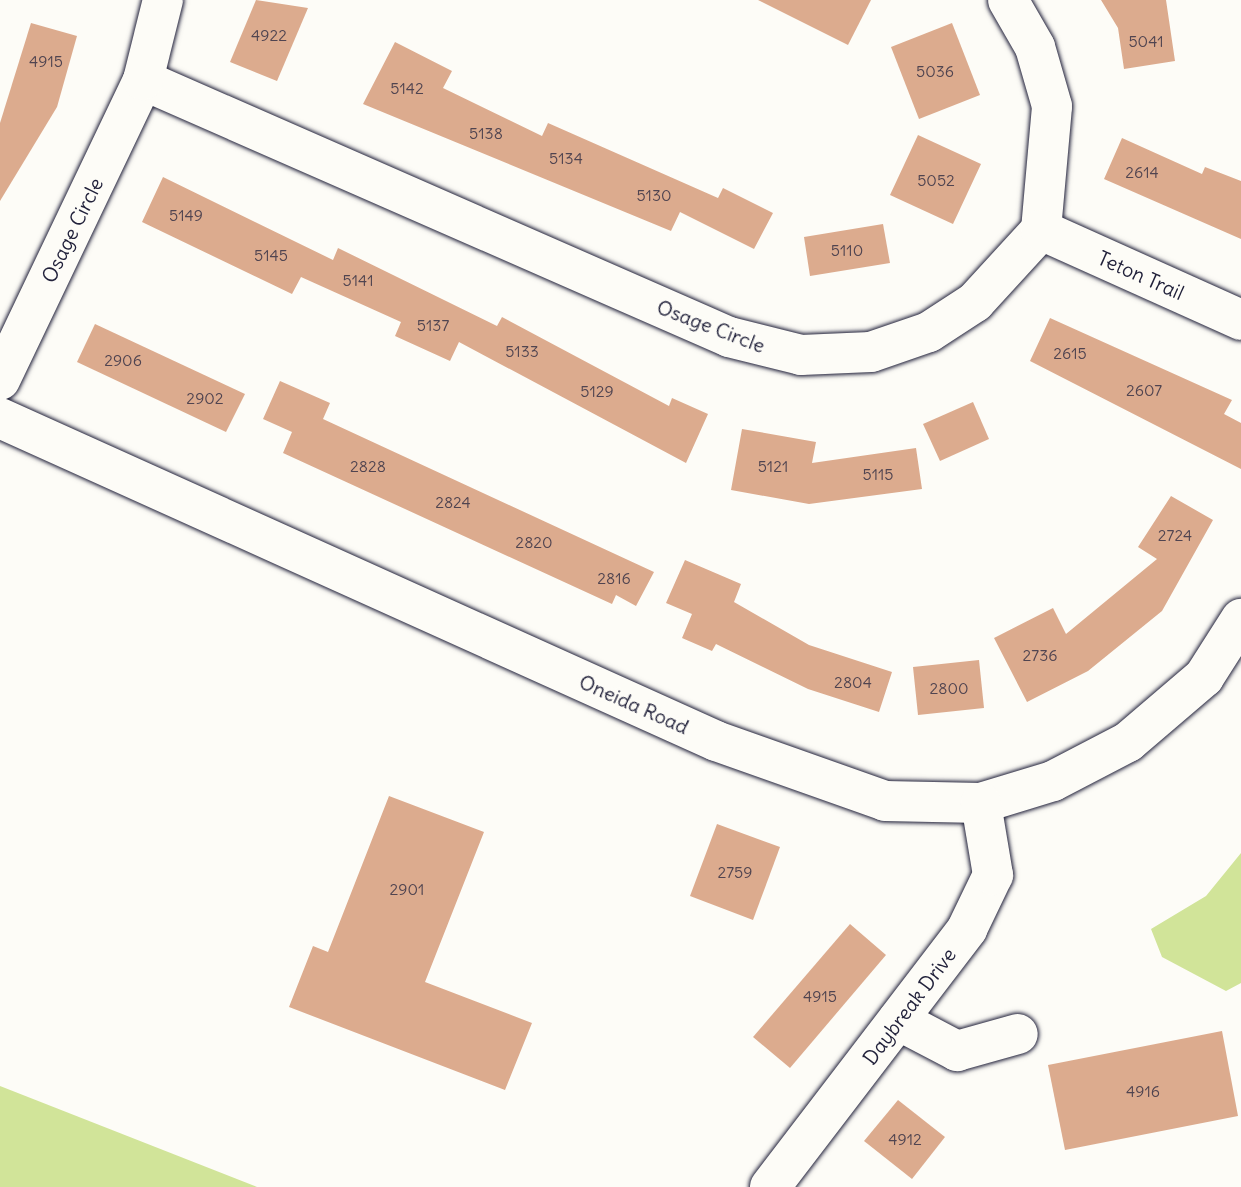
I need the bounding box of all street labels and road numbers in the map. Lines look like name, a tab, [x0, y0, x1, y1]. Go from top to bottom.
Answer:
street label: Osage Circle	[36, 174, 108, 286]
street label: Teton Trail	[1094, 245, 1188, 305]
street label: Osage Circle	[654, 294, 768, 358]
street label: Oneida Road	[576, 669, 692, 739]
street label: Daybreak Drive	[857, 943, 961, 1069]

